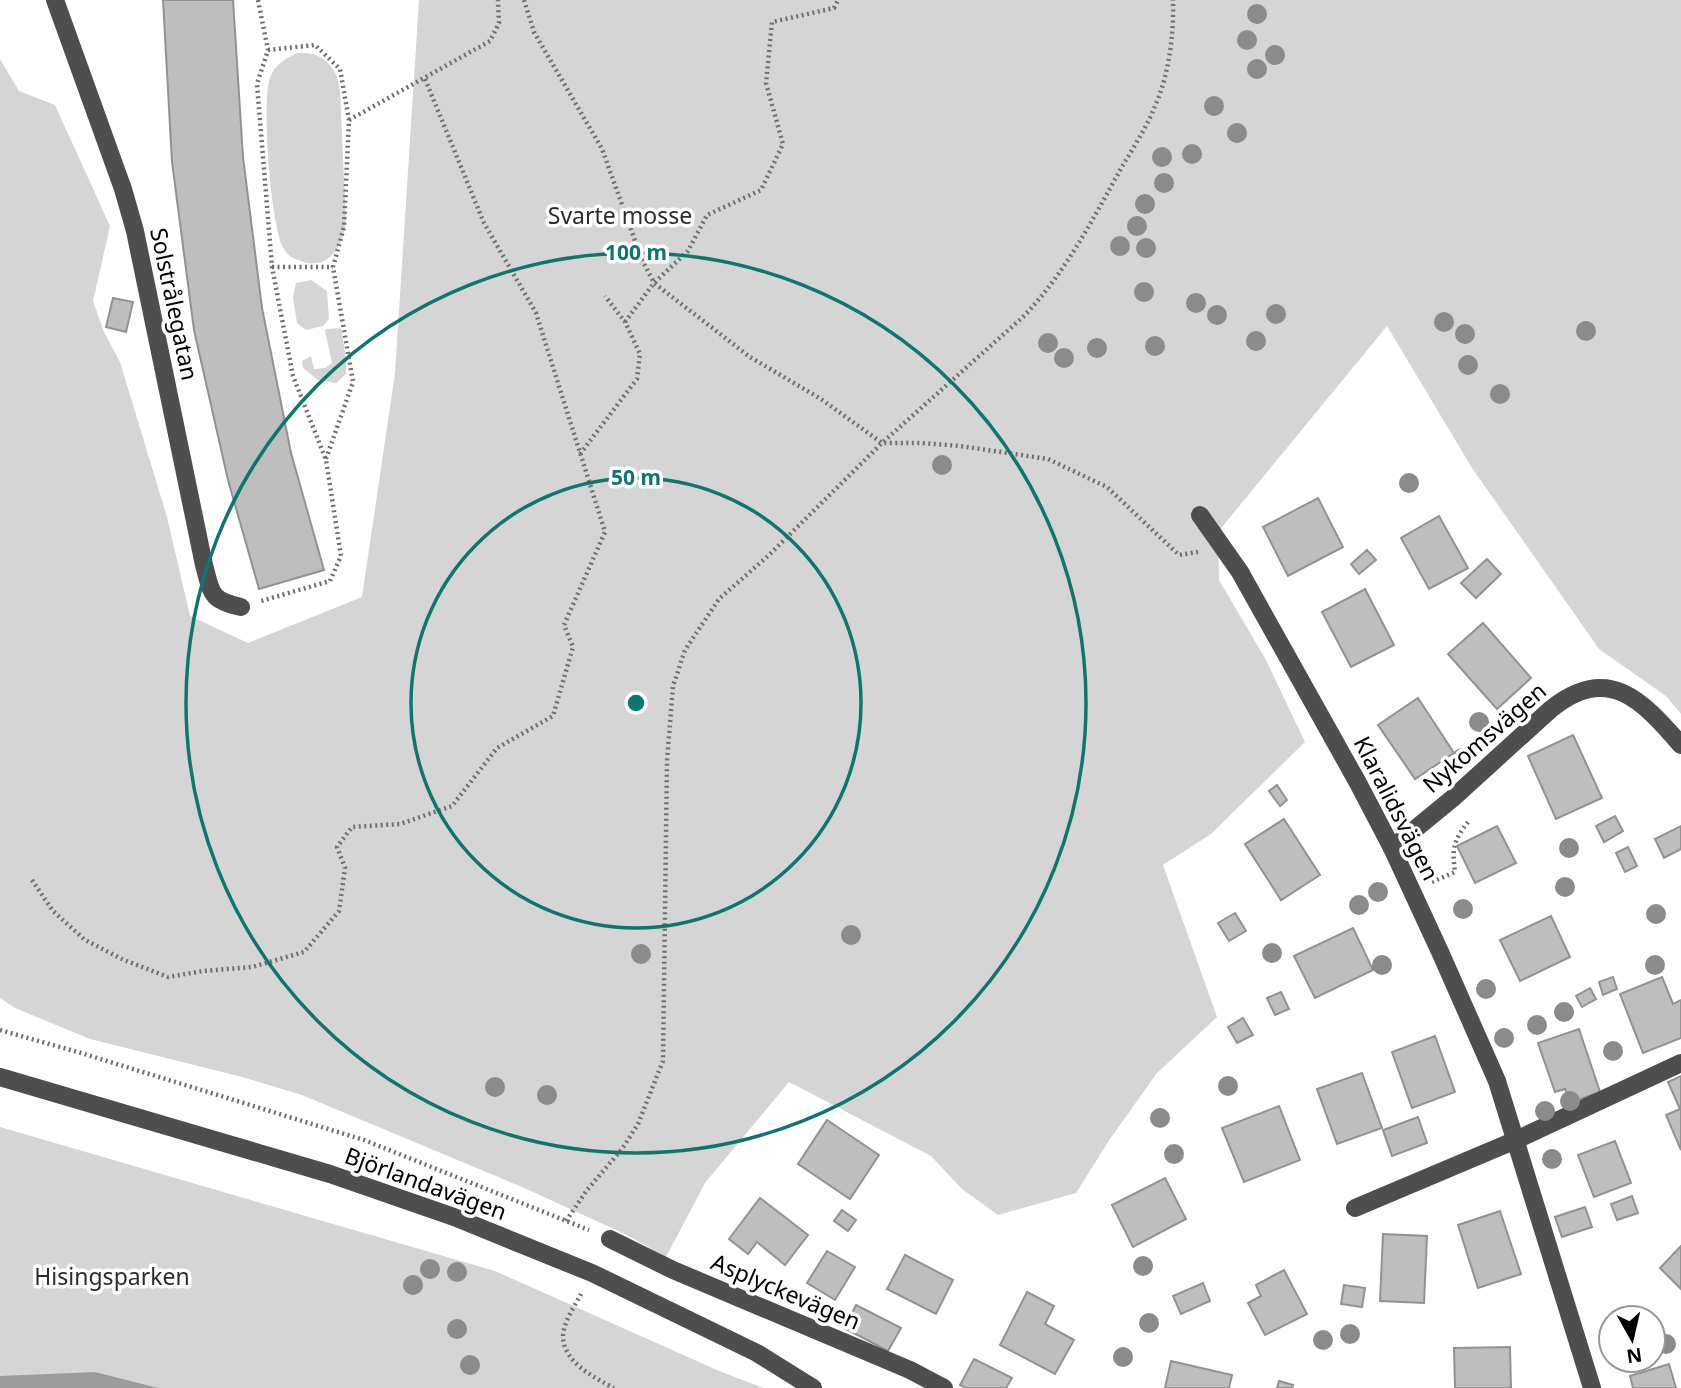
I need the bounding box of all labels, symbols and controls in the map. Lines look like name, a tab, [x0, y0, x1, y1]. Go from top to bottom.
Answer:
park label: Svarte mosse	[548, 199, 692, 231]
street label: Solstrålegatan	[143, 225, 207, 383]
text: 100 m	[605, 238, 667, 266]
text: 50 m	[611, 463, 661, 491]
street label: Nykomsvägen	[1415, 674, 1553, 800]
centre of rings	[624, 691, 648, 715]
street label: Klaralidsvägen	[1347, 730, 1447, 886]
street label: Björlandavägen	[340, 1139, 512, 1227]
street label: Asplyckevägen	[706, 1245, 866, 1337]
park label: Hisingsparken	[34, 1260, 190, 1292]
north arrow	[1597, 1304, 1667, 1374]
text: N	[1625, 1342, 1644, 1370]

